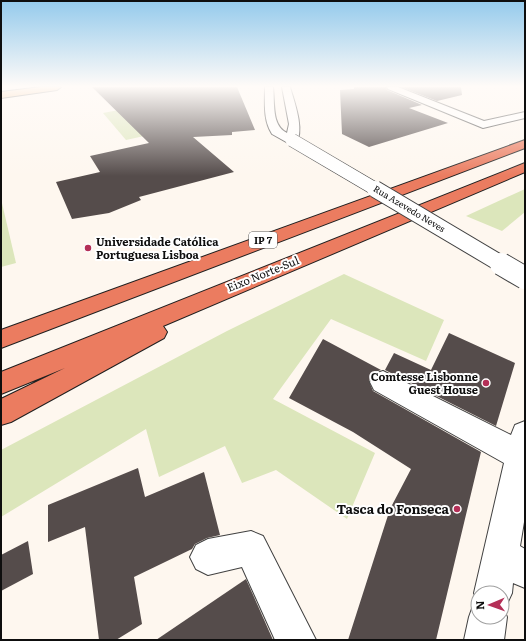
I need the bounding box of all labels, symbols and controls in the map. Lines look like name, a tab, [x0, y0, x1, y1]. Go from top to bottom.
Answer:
street label: Rua Azevedo Neves	[371, 181, 448, 235]
road number: IP 7	[249, 232, 277, 248]
place label: Universidade Católica Portuguesa Lisboa	[96, 233, 219, 262]
marker: Universidade Católica Portuguesa Lisboa	[83, 243, 93, 253]
street label: Eixo Norte-Sul	[224, 251, 301, 295]
place label: Comtesse Lisbonne Guest House	[371, 368, 478, 397]
marker: Comtesse Lisbonne Guest House	[481, 378, 491, 388]
place label: Tasca do Fonseca	[337, 499, 449, 518]
marker: Tasca do Fonseca	[452, 504, 462, 514]
north arrow	[470, 585, 510, 625]
text: N	[471, 600, 487, 610]

